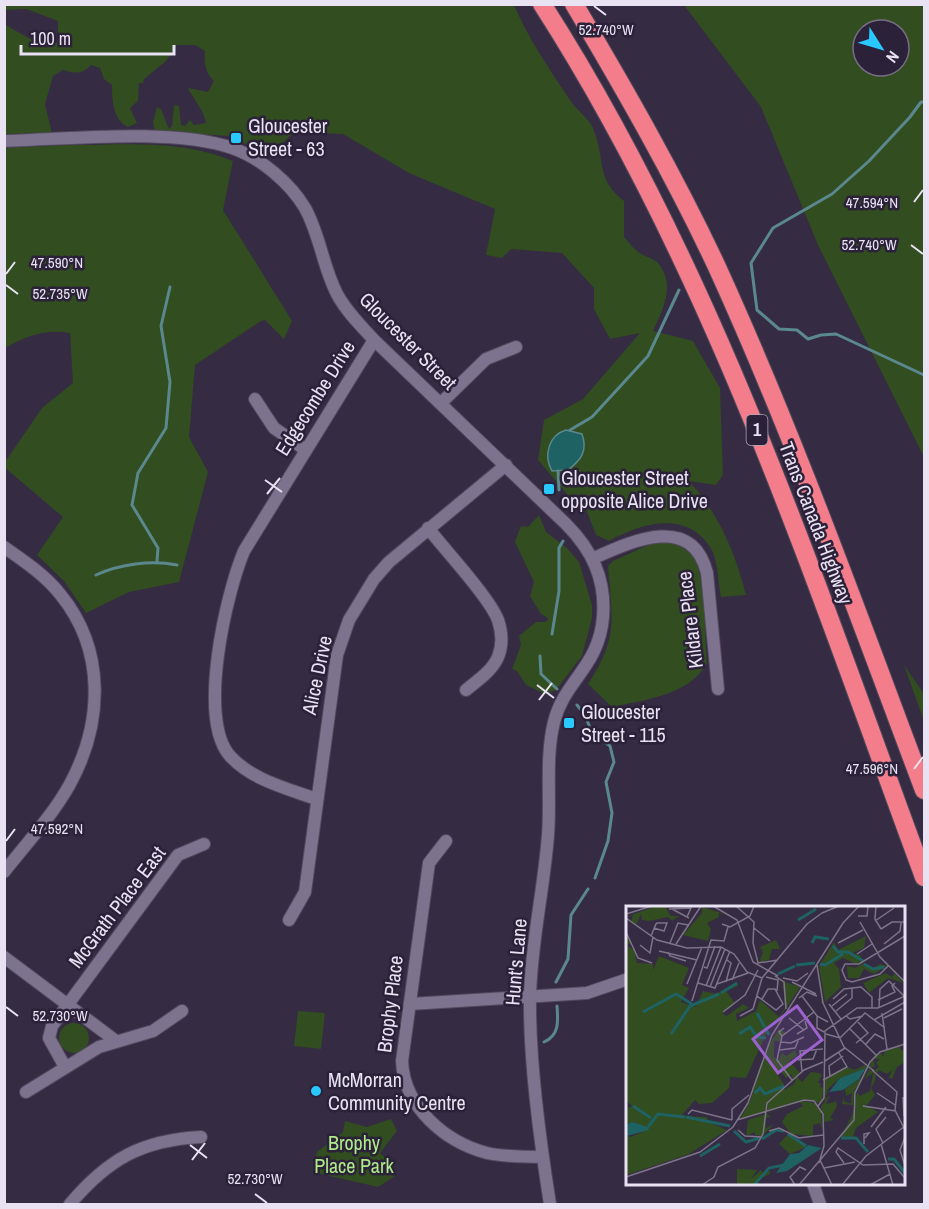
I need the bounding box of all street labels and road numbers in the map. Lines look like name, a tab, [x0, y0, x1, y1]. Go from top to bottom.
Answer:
street label: Gloucester Street	[354, 286, 463, 396]
street label: Edgecombe Drive	[268, 335, 361, 461]
road number: 1	[746, 415, 768, 445]
street label: Trans Canada Highway	[773, 438, 860, 609]
street label: Kildare Place	[670, 570, 709, 670]
street label: Alice Drive	[295, 633, 338, 718]
street label: McGrath Place East	[62, 840, 172, 973]
street label: Hunt's Lane	[498, 917, 533, 1006]
street label: Brophy Place	[370, 954, 409, 1054]

